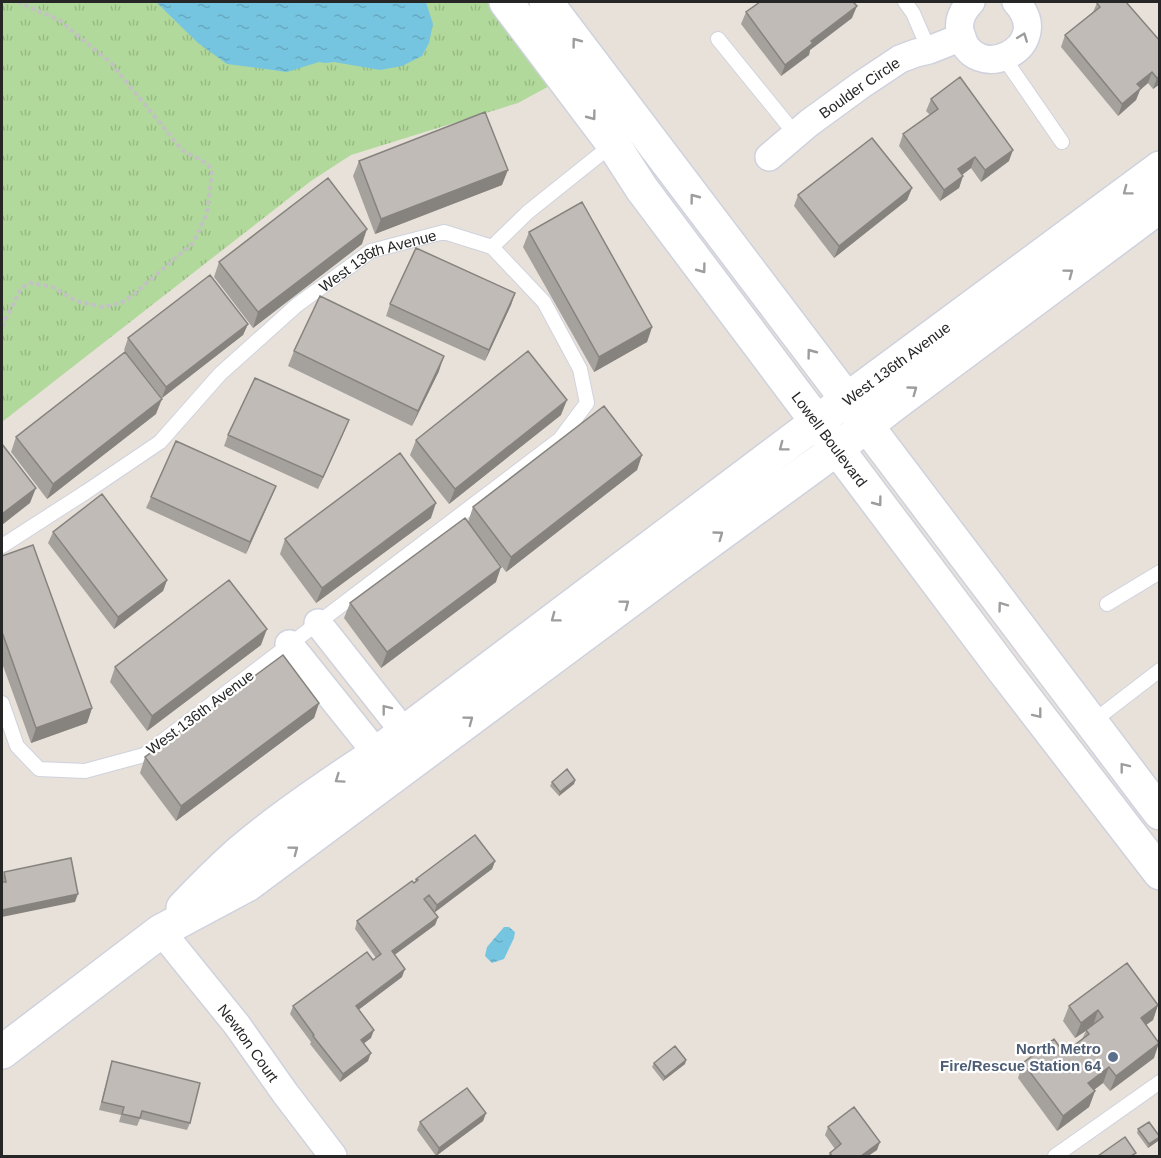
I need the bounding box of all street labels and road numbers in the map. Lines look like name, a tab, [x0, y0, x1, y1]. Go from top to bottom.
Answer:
street label: Boulder Circle	[816, 53, 903, 121]
street label: West 136th Avenue	[315, 226, 438, 295]
street label: West 136th Avenue	[839, 318, 953, 409]
street label: Lowell Boulevard	[789, 388, 871, 490]
street label: West 136th Avenue	[143, 666, 257, 758]
street label: Newton Court	[215, 1000, 283, 1085]

